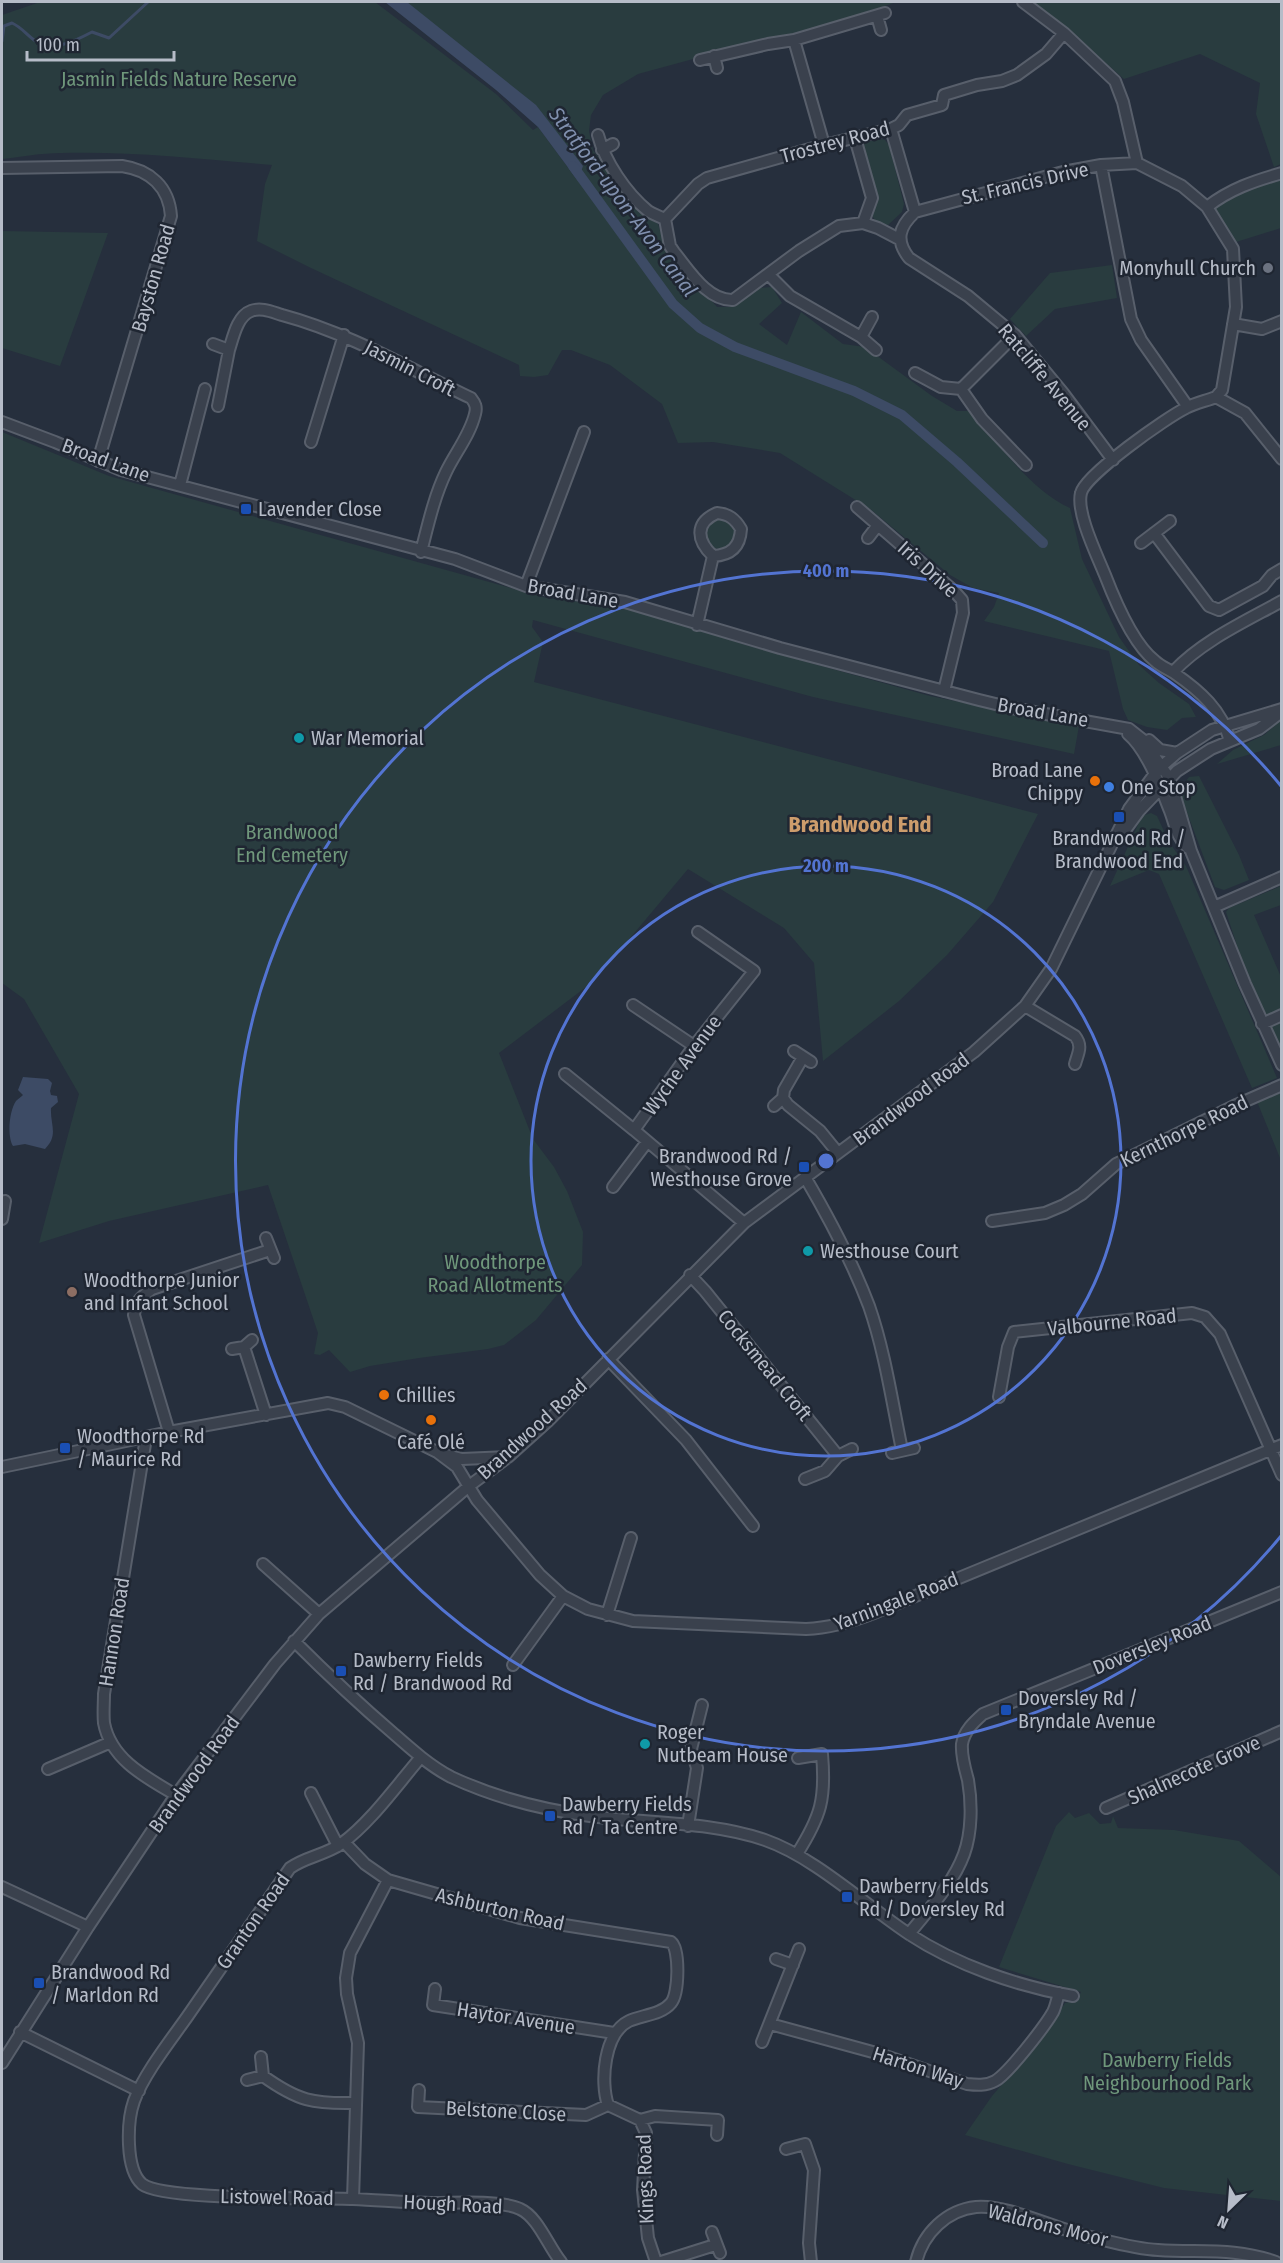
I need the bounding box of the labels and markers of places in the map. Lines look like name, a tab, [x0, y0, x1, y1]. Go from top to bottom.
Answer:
place label: Monyhull Church	[1119, 256, 1256, 280]
marker: Monyhull Church	[1261, 261, 1275, 275]
place label: Lavender Close	[258, 497, 382, 521]
marker: Lavender Close	[239, 502, 253, 516]
place label: War Memorial	[311, 726, 424, 750]
marker: War Memorial	[292, 731, 306, 745]
place label: Broad Lane Chippy	[991, 758, 1083, 805]
marker: Broad Lane Chippy	[1088, 774, 1102, 788]
place label: One Stop	[1121, 775, 1196, 799]
marker: One Stop	[1102, 780, 1116, 794]
marker: Brandwood Rd / Brandwood End	[1112, 810, 1126, 824]
place label: Brandwood Rd / Brandwood End	[1052, 826, 1186, 873]
place label: Brandwood Rd / Westhouse Grove	[651, 1144, 792, 1191]
centre of rings	[816, 1151, 836, 1171]
marker: Brandwood Rd / Westhouse Grove	[797, 1160, 811, 1174]
place label: Westhouse Court	[820, 1239, 959, 1263]
marker: Westhouse Court	[801, 1244, 815, 1258]
place label: Woodthorpe Junior and Infant School	[84, 1268, 239, 1315]
marker: Woodthorpe Junior and Infant School	[65, 1285, 79, 1299]
place label: Chillies	[396, 1383, 456, 1407]
marker: Chillies	[377, 1388, 391, 1402]
marker: Café Olé	[424, 1413, 438, 1427]
place label: Woodthorpe Rd / Maurice Rd	[77, 1424, 205, 1471]
place label: Café Olé	[397, 1430, 465, 1454]
marker: Woodthorpe Rd / Maurice Rd	[58, 1441, 72, 1455]
place label: Dawberry Fields Rd / Brandwood Rd	[353, 1648, 512, 1695]
marker: Dawberry Fields Rd / Brandwood Rd	[334, 1664, 348, 1678]
place label: Doversley Rd / Bryndale Avenue	[1018, 1686, 1156, 1733]
marker: Doversley Rd / Bryndale Avenue	[999, 1703, 1013, 1717]
place label: Roger Nutbeam House	[657, 1720, 788, 1767]
marker: Roger Nutbeam House	[638, 1737, 652, 1751]
place label: Dawberry Fields Rd / Ta Centre	[562, 1792, 692, 1839]
marker: Dawberry Fields Rd / Ta Centre	[543, 1809, 557, 1823]
place label: Dawberry Fields Rd / Doversley Rd	[859, 1874, 1005, 1921]
marker: Dawberry Fields Rd / Doversley Rd	[840, 1890, 854, 1904]
place label: Brandwood Rd / Marldon Rd	[51, 1960, 170, 2007]
marker: Brandwood Rd / Marldon Rd	[32, 1976, 46, 1990]

